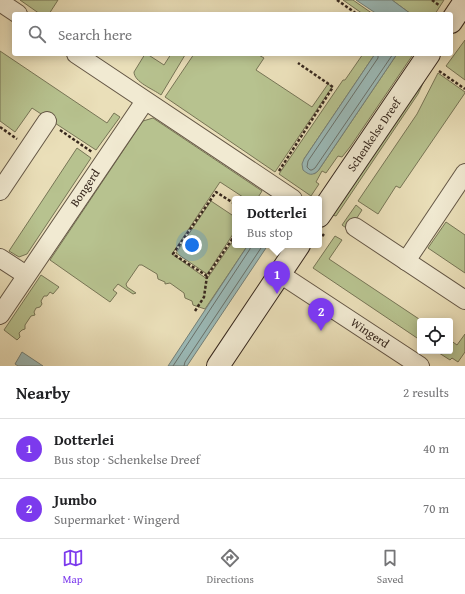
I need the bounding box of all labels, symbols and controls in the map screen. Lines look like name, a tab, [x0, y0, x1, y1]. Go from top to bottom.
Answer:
search box	[12, 12, 453, 56]
icon: search	[26, 23, 48, 45]
text: Search here	[58, 24, 132, 45]
street label: Schenkelse Dreef	[343, 94, 405, 175]
street label: Bongerd	[66, 165, 104, 210]
popup	[232, 196, 322, 248]
text: Dotterlei	[247, 202, 307, 223]
text: Bus stop	[247, 223, 293, 242]
your location	[182, 235, 202, 255]
pin: 1	[264, 261, 290, 294]
pin: 2	[308, 298, 334, 331]
street label: Wingerd	[348, 313, 393, 352]
map controls	[417, 318, 453, 354]
button: locate	[417, 318, 453, 354]
text: Nearby	[16, 380, 70, 405]
text: 2 results	[403, 383, 449, 402]
text: Dotterlei	[54, 429, 114, 450]
text: 1	[26, 439, 32, 458]
text: 40 m	[423, 439, 449, 458]
text: Bus stop · Schenkelse Dreef	[54, 450, 200, 469]
text: Jumbo	[54, 489, 97, 510]
text: 2	[26, 499, 32, 518]
text: 70 m	[423, 499, 449, 518]
text: Supermarket · Wingerd	[54, 510, 180, 529]
tab: Map	[62, 547, 84, 587]
tab: Directions	[207, 547, 254, 587]
tab: Saved	[377, 547, 403, 587]

